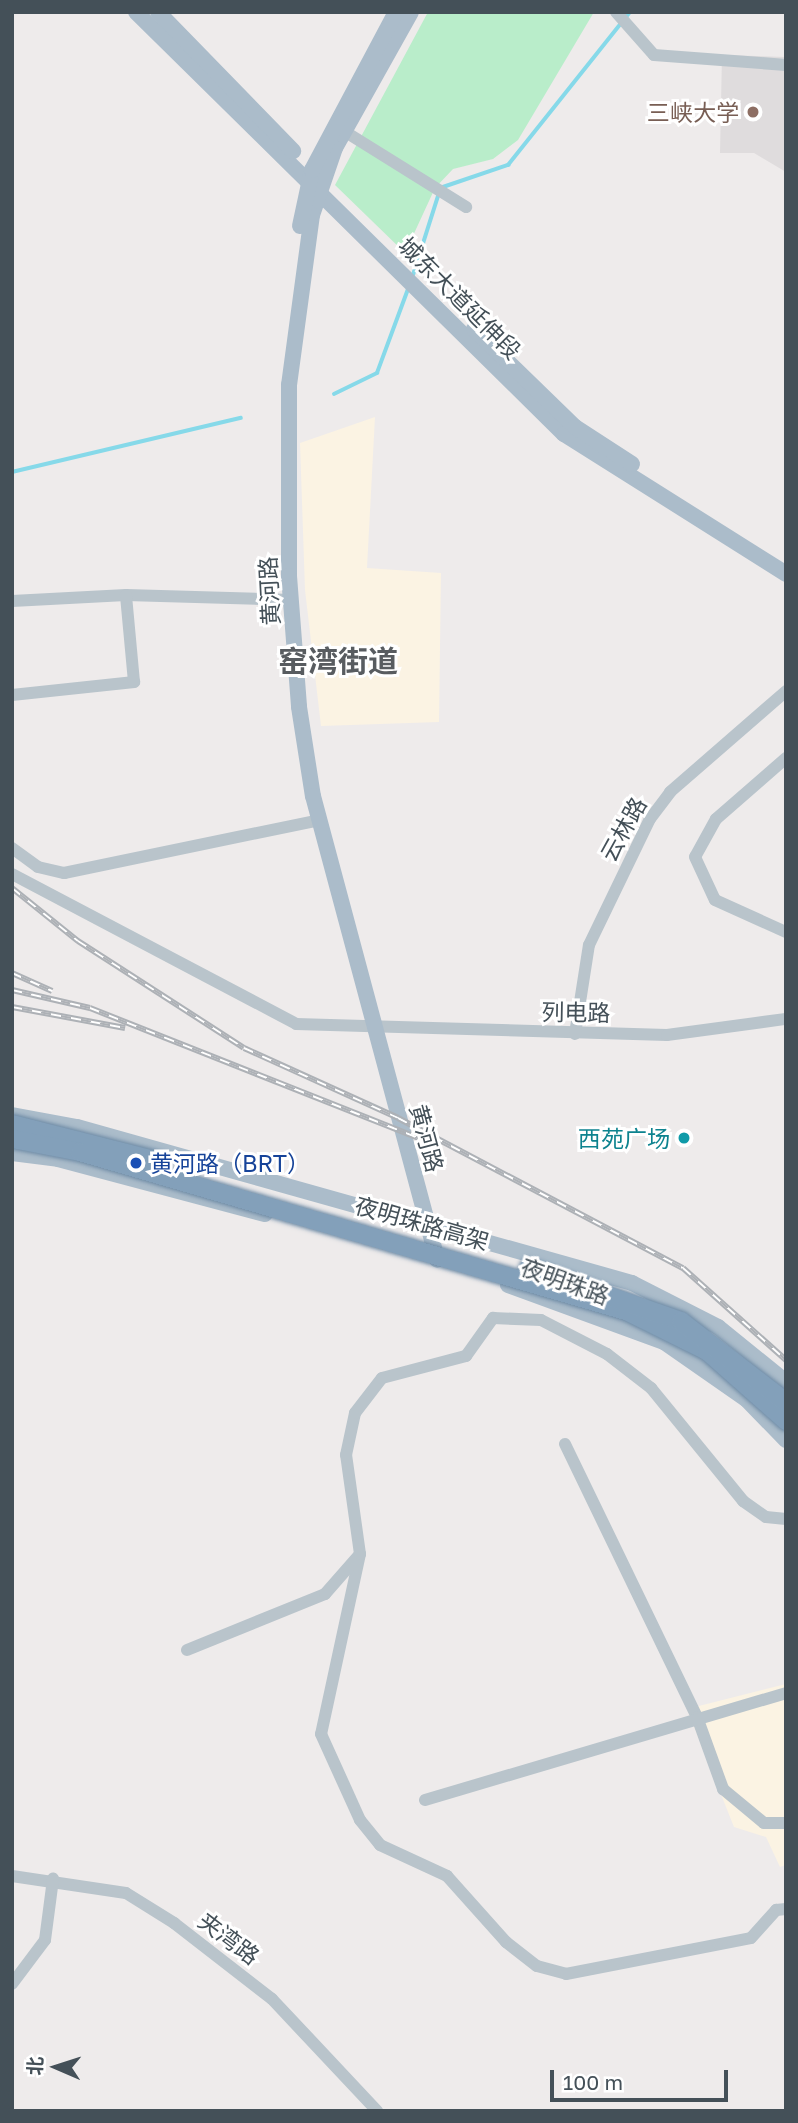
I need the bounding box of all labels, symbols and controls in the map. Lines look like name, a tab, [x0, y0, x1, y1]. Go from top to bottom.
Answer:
place label: 三峡大学	[647, 98, 739, 126]
marker: 三峡大学	[745, 104, 761, 120]
street label: 城东大道延伸段	[393, 231, 527, 365]
street label: 黄河路	[253, 556, 285, 626]
district label: 窑湾街道	[278, 643, 398, 679]
street label: 云林路	[594, 792, 652, 866]
street label: 列电路	[541, 998, 611, 1026]
street label: 黄河路	[405, 1101, 449, 1175]
place label: 西苑广场	[578, 1124, 670, 1152]
marker: 西苑广场	[676, 1130, 692, 1146]
place label: 黄河路（BRT）	[150, 1149, 310, 1177]
marker: 黄河路（BRT）	[128, 1155, 144, 1171]
street label: 夜明珠路高架	[352, 1191, 492, 1255]
street label: 夜明珠路	[517, 1252, 613, 1310]
street label: 夹湾路	[193, 1906, 265, 1970]
north arrow	[21, 2032, 91, 2102]
text: 北	[23, 2056, 47, 2076]
scale bar	[553, 2056, 732, 2100]
text: 100 m	[563, 2069, 623, 2095]

